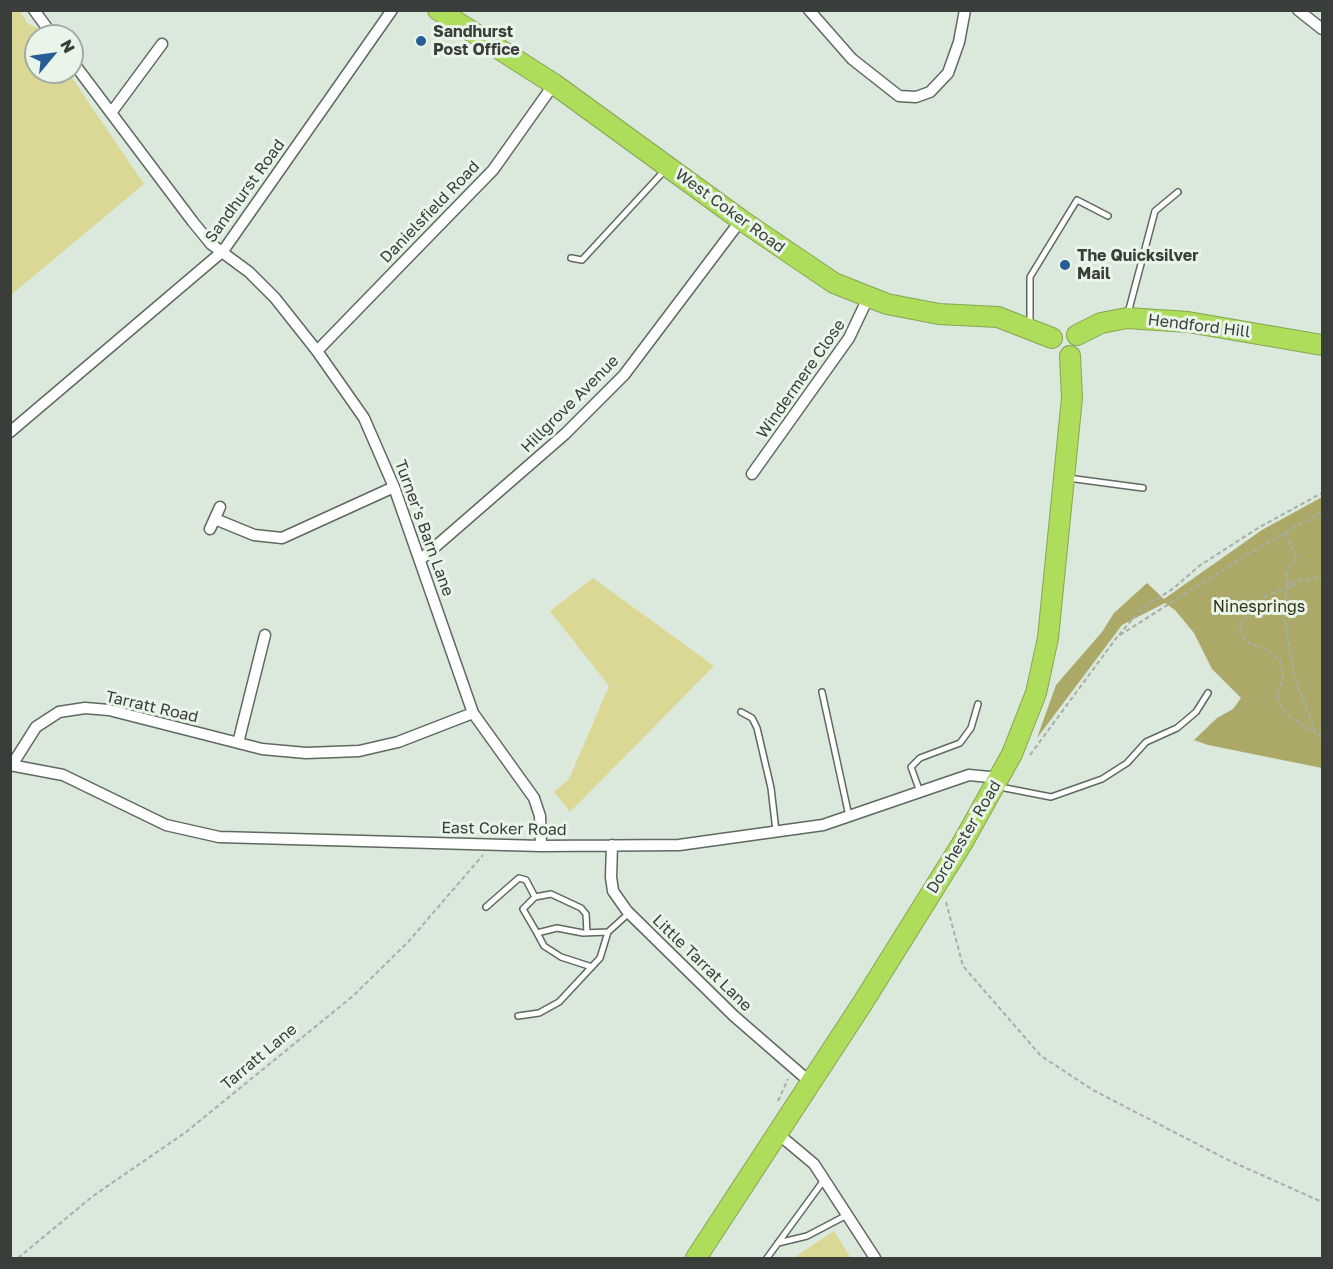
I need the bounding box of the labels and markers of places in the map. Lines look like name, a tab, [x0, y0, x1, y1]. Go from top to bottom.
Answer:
place label: Sandhurst Post Office	[433, 22, 520, 60]
marker: Sandhurst Post Office	[414, 34, 428, 48]
place label: The Quicksilver Mail	[1077, 246, 1198, 284]
marker: The Quicksilver Mail	[1058, 258, 1072, 272]

